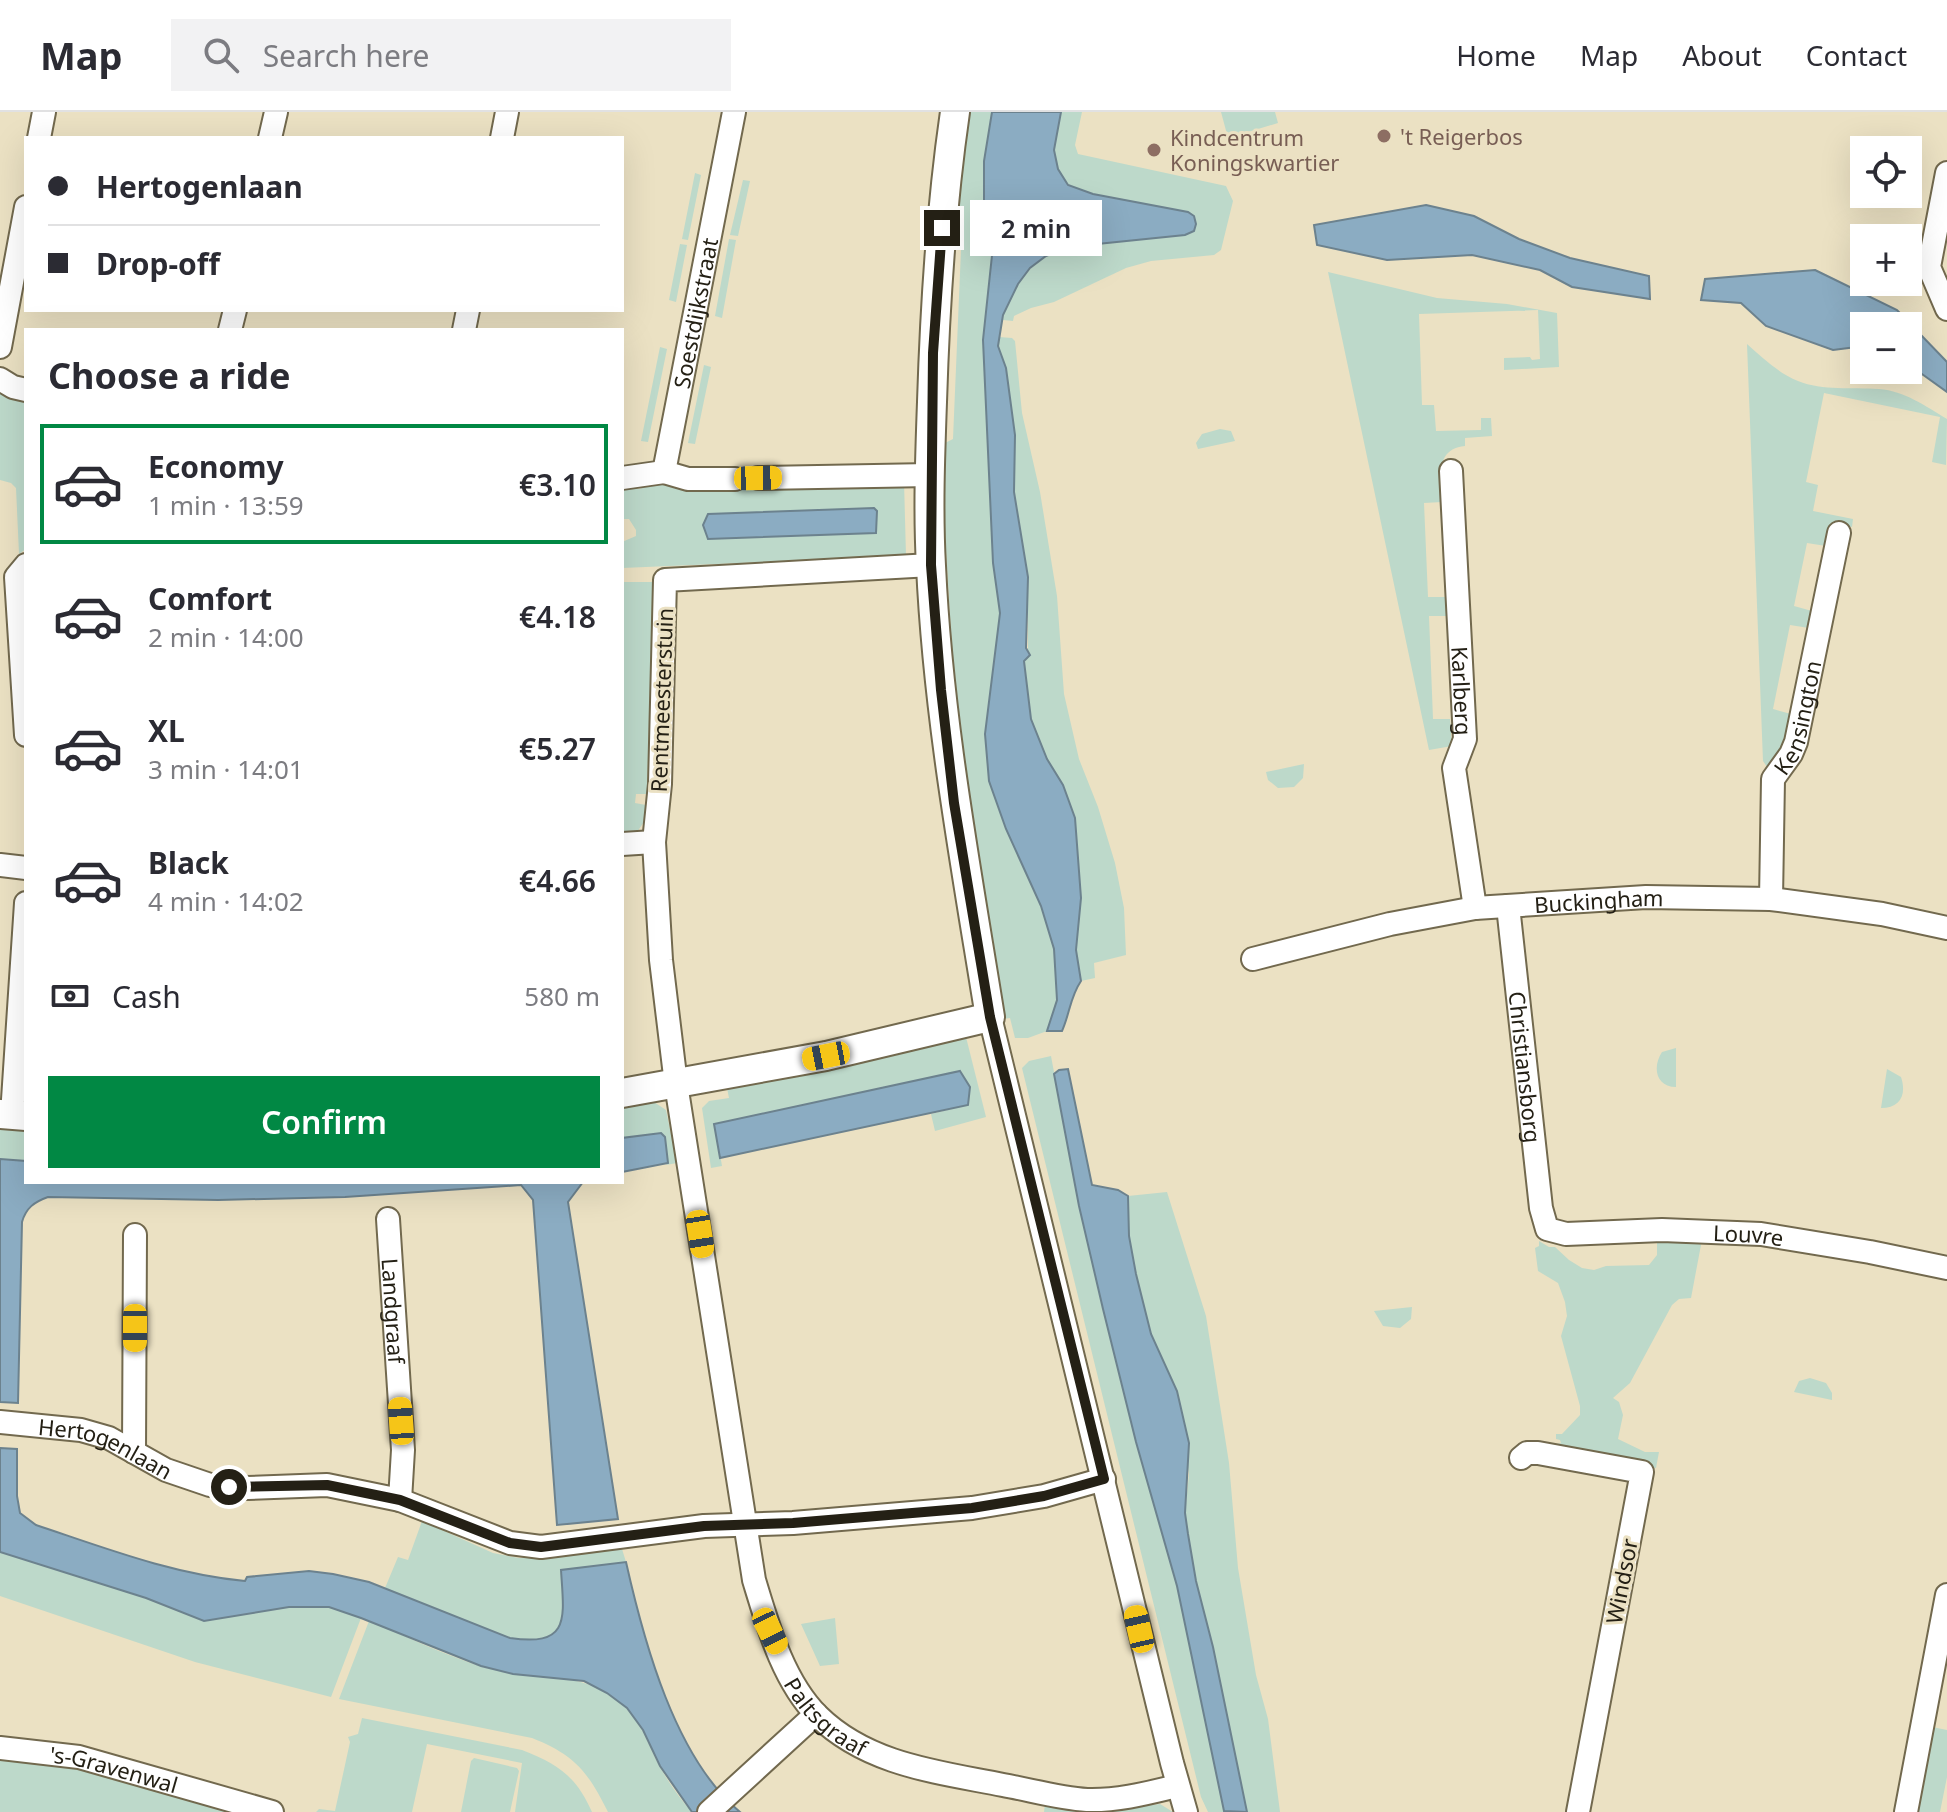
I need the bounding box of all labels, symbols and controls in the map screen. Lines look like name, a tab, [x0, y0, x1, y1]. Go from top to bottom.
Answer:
search box	[171, 19, 731, 91]
text: Map	[40, 29, 123, 81]
icon: search	[199, 33, 243, 77]
text: Search here	[263, 35, 430, 76]
text: Home	[1456, 36, 1536, 74]
text: Map	[1580, 36, 1638, 74]
text: About	[1682, 36, 1762, 74]
text: Contact	[1806, 36, 1907, 74]
place label: 't Reigerbos	[1400, 121, 1523, 151]
place label: Kindcentrum Koningskwartier	[1170, 122, 1339, 177]
marker: 't Reigerbos	[1375, 127, 1393, 145]
map controls	[1850, 136, 1922, 384]
button: locate	[1850, 136, 1922, 208]
marker: Kindcentrum Koningskwartier	[1145, 141, 1163, 159]
text: Hertogenlaan	[96, 166, 303, 207]
callout: 2 min	[970, 200, 1102, 256]
route end	[924, 210, 960, 246]
text: 2 min	[1001, 210, 1071, 246]
button: +	[1850, 224, 1922, 296]
street label: Soestdijkstraat	[666, 235, 724, 391]
text: Drop-off	[96, 243, 220, 284]
button: −	[1850, 312, 1922, 384]
text: Choose a ride	[48, 351, 290, 400]
text: Economy	[148, 446, 284, 487]
icon: car	[52, 448, 124, 520]
text: €3.10	[519, 464, 596, 505]
car	[734, 466, 782, 490]
text: 1 min · 13:59	[148, 487, 304, 523]
text: Comfort	[148, 578, 272, 619]
icon: car	[52, 580, 124, 652]
text: €4.18	[519, 596, 596, 637]
street label: Rentmeesterstuin	[643, 607, 679, 793]
text: 2 min · 14:00	[148, 619, 304, 655]
street label: Karlberg	[1445, 645, 1480, 736]
street label: Kensington	[1766, 658, 1827, 780]
text: XL	[148, 710, 185, 751]
icon: car	[52, 712, 124, 784]
text: €5.27	[519, 728, 596, 769]
text: 3 min · 14:01	[148, 751, 304, 787]
text: Black	[148, 842, 229, 883]
icon: car	[52, 844, 124, 916]
text: €4.66	[519, 860, 596, 901]
street label: Buckingham	[1533, 882, 1664, 919]
text: 4 min · 14:02	[148, 883, 304, 919]
icon: cash	[48, 974, 92, 1018]
text: Cash	[112, 976, 181, 1017]
text: 580 m	[524, 978, 600, 1014]
street label: Christiansborg	[1502, 990, 1549, 1144]
car	[800, 1040, 852, 1072]
button: Confirm	[48, 1076, 600, 1168]
car	[684, 1208, 716, 1260]
street label: Louvre	[1713, 1217, 1786, 1253]
street label: Landgraaf	[376, 1257, 412, 1366]
car	[123, 1304, 147, 1352]
car	[387, 1396, 415, 1446]
street label: Hertogenlaan	[37, 1411, 178, 1486]
route start	[211, 1469, 247, 1505]
street label: Windsor	[1598, 1536, 1644, 1626]
car	[1122, 1603, 1156, 1655]
car	[749, 1604, 791, 1658]
street label: Paltsgraaf	[778, 1671, 874, 1763]
street label: 's-Gravenwal	[48, 1739, 181, 1799]

